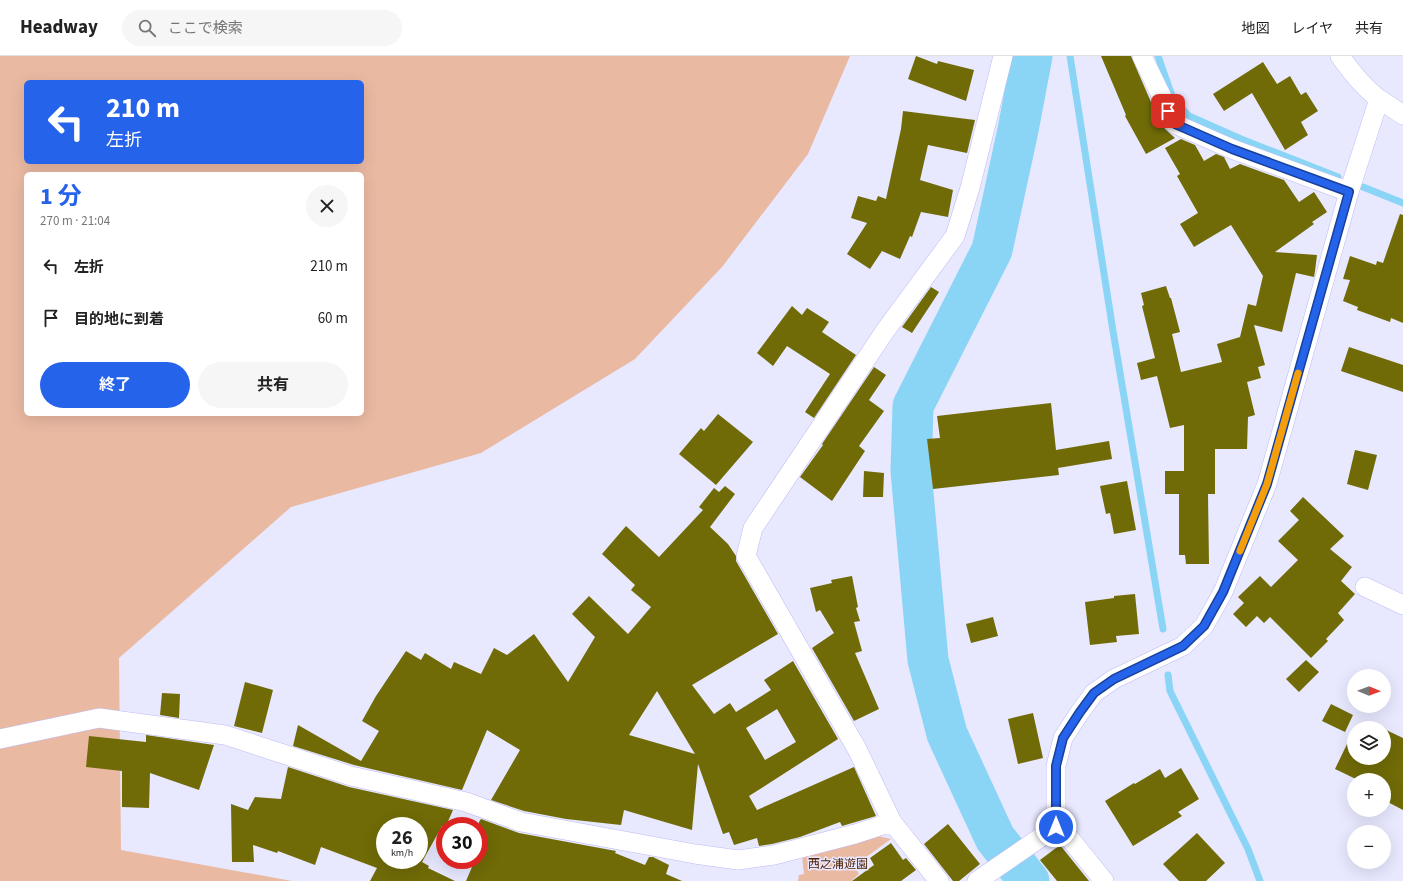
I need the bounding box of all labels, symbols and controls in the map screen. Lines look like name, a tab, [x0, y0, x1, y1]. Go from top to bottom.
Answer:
search box	[122, 10, 402, 46]
text: Headway	[20, 14, 98, 41]
icon: search	[136, 17, 158, 39]
text: ここで検索	[168, 18, 243, 39]
text: 地図	[1241, 19, 1269, 39]
text: レイヤ	[1291, 19, 1333, 39]
text: 共有	[1355, 19, 1383, 39]
text: 210 m	[106, 88, 180, 128]
pin	[1151, 94, 1185, 128]
icon: left	[40, 96, 92, 148]
icon: arrive	[1157, 100, 1179, 122]
text: 左折	[106, 128, 142, 153]
text: 1 分	[40, 179, 81, 214]
button: close	[306, 185, 348, 227]
text: 270 m · 21:04	[40, 212, 110, 230]
icon: left	[40, 255, 62, 277]
text: 210 m	[310, 256, 348, 277]
text: 左折	[74, 257, 104, 278]
icon: arrive	[40, 307, 62, 329]
text: 60 m	[318, 308, 348, 329]
text: 目的地に到着	[74, 309, 164, 330]
button: 終了	[40, 362, 190, 408]
button: 共有	[198, 362, 348, 408]
north arrow	[1347, 669, 1391, 713]
map controls	[1347, 669, 1391, 869]
button: layers	[1347, 721, 1391, 765]
button: +	[1347, 773, 1391, 817]
position arrow	[1035, 806, 1077, 848]
speed limit sign: 30	[436, 817, 488, 869]
text: 26	[391, 824, 413, 852]
button: −	[1347, 825, 1391, 869]
text: km/h	[391, 846, 413, 860]
park label: 西之浦遊園	[808, 856, 868, 873]

